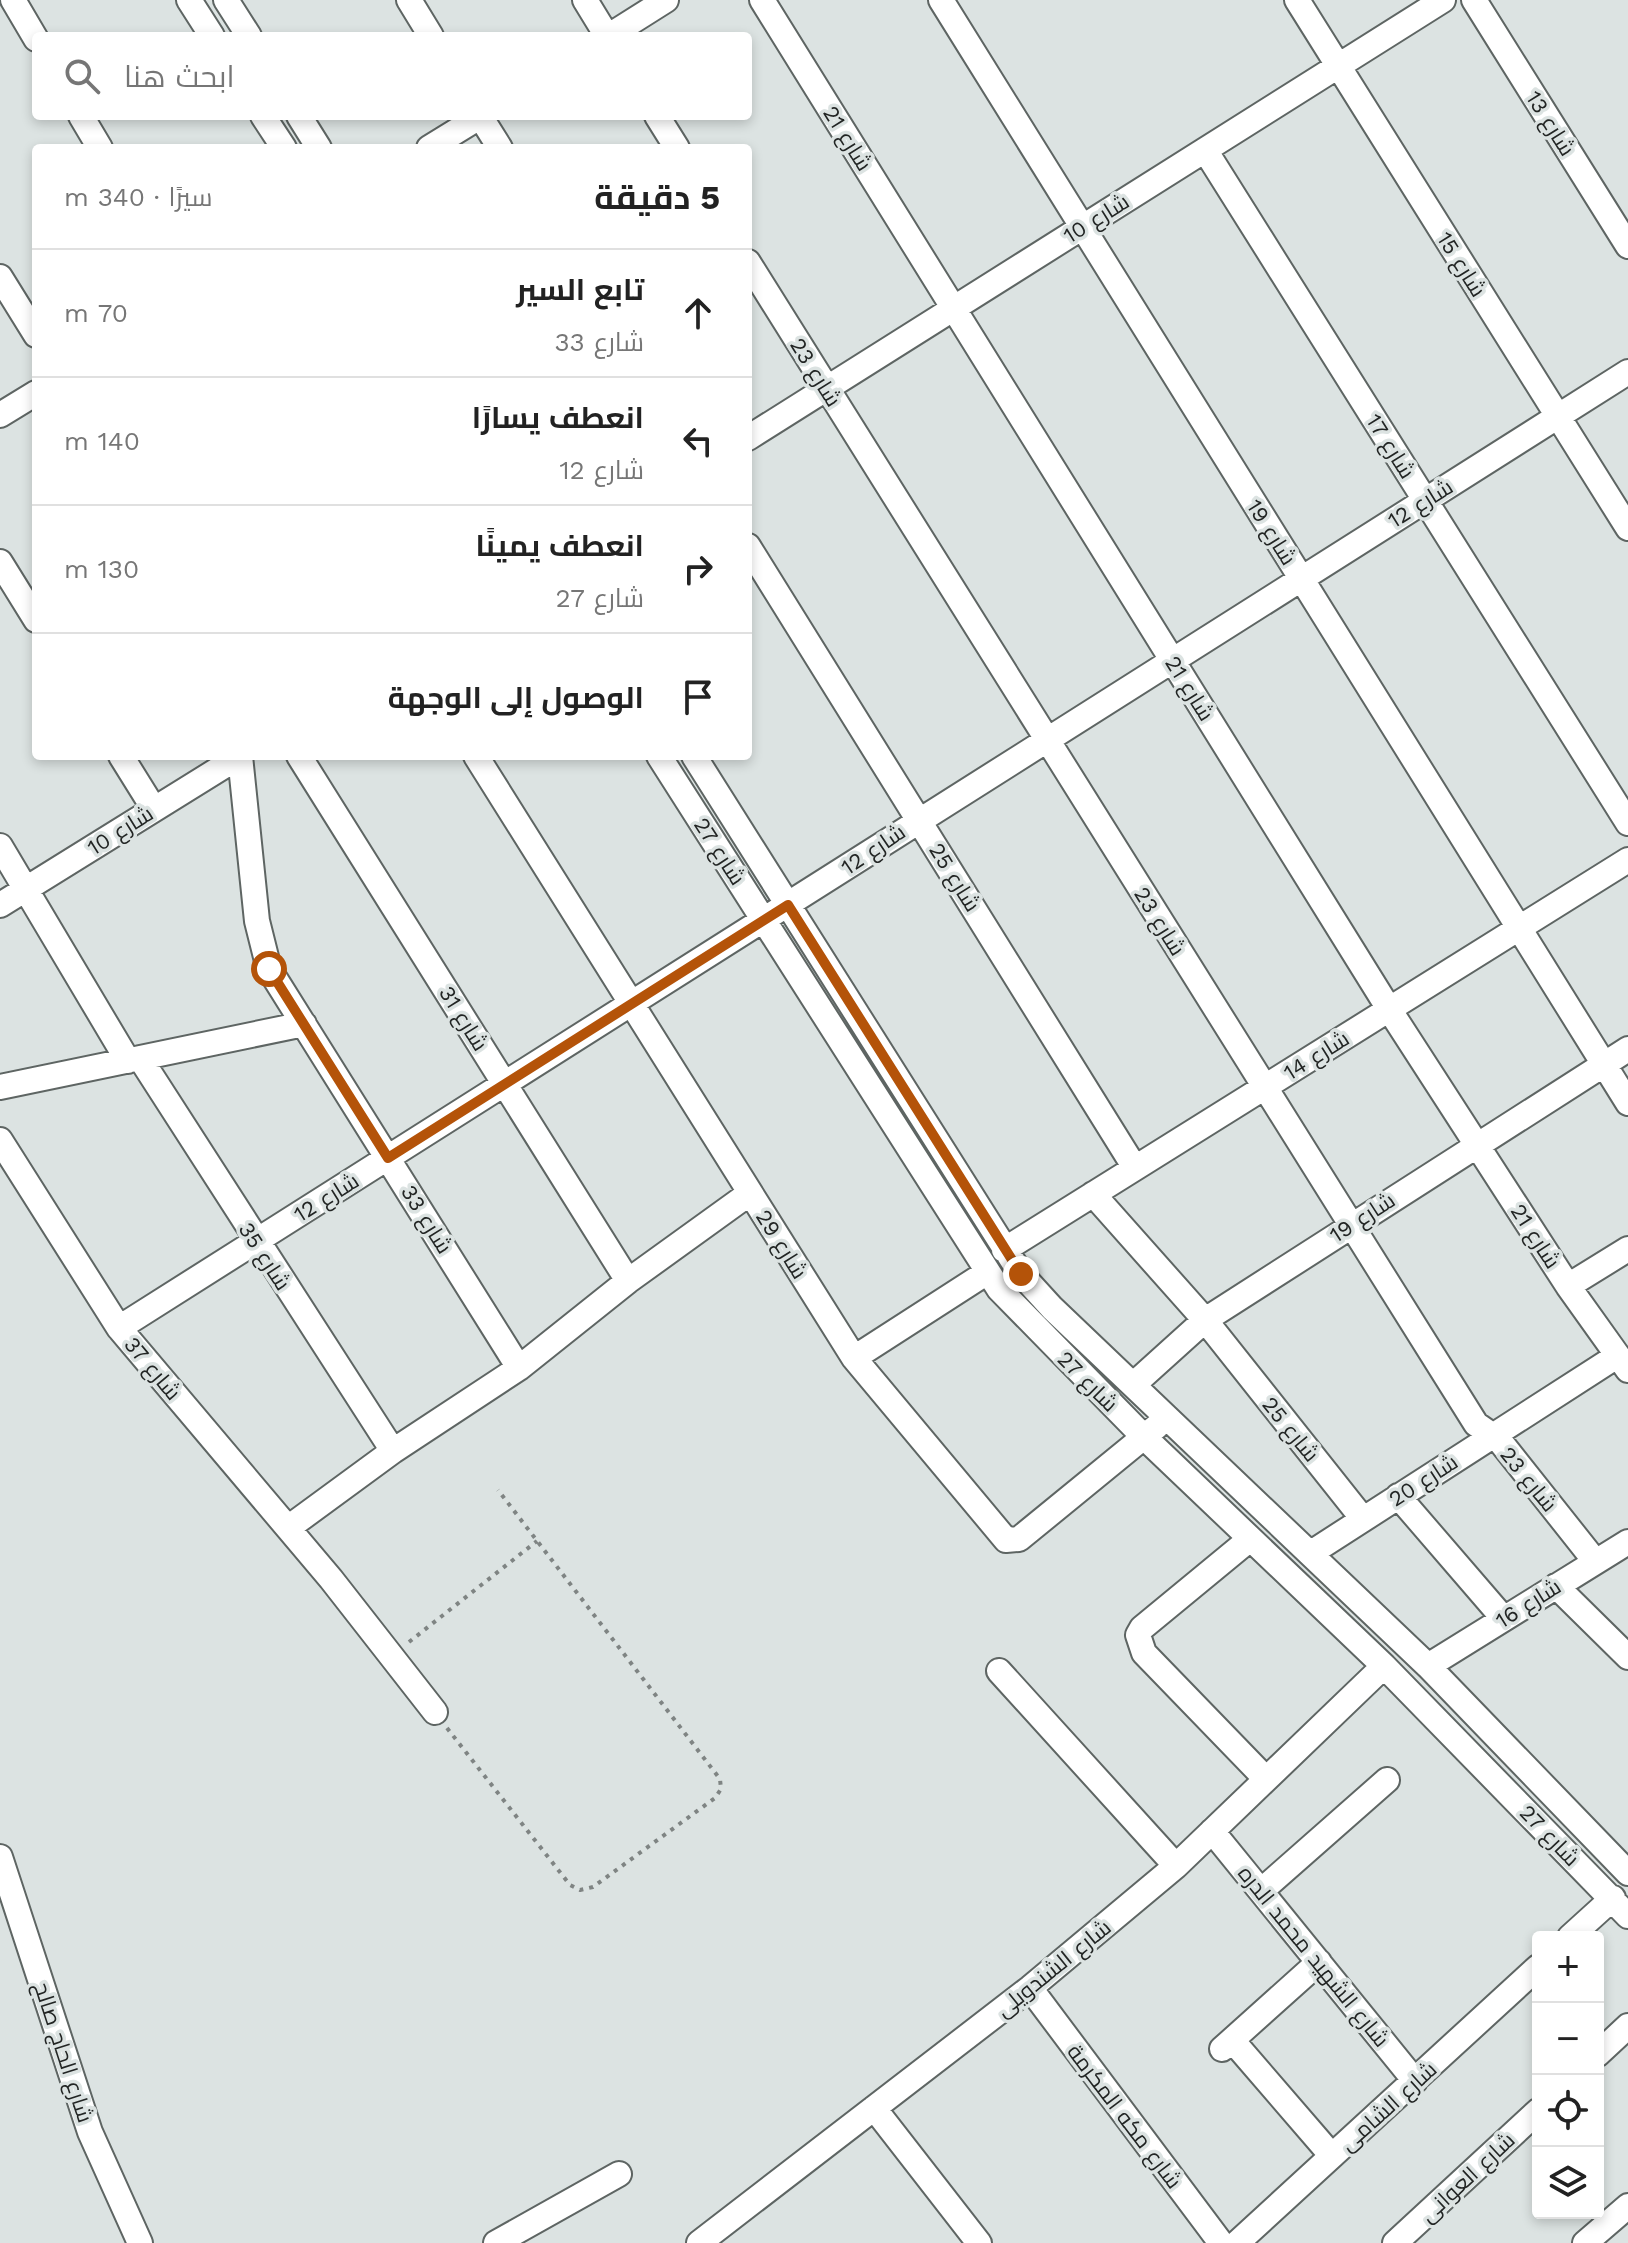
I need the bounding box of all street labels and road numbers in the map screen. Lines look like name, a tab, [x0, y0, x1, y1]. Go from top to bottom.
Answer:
street label: شارع 13	[1519, 86, 1580, 161]
street label: شارع 21	[816, 101, 877, 176]
street label: شارع 10	[1059, 189, 1135, 250]
street label: شارع 15	[1430, 227, 1491, 302]
street label: شارع 23	[783, 334, 846, 412]
street label: شارع 17	[1359, 410, 1420, 484]
street label: شارع 12	[1383, 474, 1458, 535]
street label: شارع 19	[1240, 495, 1301, 571]
street label: شارع 21	[1158, 651, 1219, 726]
street label: شارع 10	[83, 801, 159, 862]
street label: شارع 27	[687, 813, 750, 891]
street label: شارع 12	[837, 819, 911, 881]
street label: شارع 25	[922, 839, 985, 917]
street label: شارع 23	[1127, 883, 1190, 961]
street label: شارع 31	[432, 981, 493, 1056]
street label: شارع 14	[1279, 1026, 1355, 1087]
street label: شارع 12	[289, 1168, 364, 1229]
street label: شارع 33	[394, 1181, 457, 1259]
street label: شارع 19	[1325, 1187, 1400, 1249]
street label: شارع 21	[1504, 1199, 1566, 1274]
street label: شارع 29	[749, 1205, 812, 1284]
street label: شارع 35	[232, 1218, 296, 1296]
street label: شارع 37	[118, 1332, 186, 1406]
street label: شارع 27	[1051, 1346, 1123, 1418]
street label: شارع 25	[1256, 1392, 1324, 1468]
street label: شارع 23	[1493, 1442, 1562, 1518]
street label: شارع 20	[1384, 1449, 1463, 1513]
street label: شارع 16	[1491, 1574, 1567, 1635]
street label: شارع 27	[1513, 1800, 1585, 1872]
street label: شارع الشهيد محمد الدره	[1231, 1861, 1394, 2053]
street label: شارع الشندويلى	[991, 1915, 1117, 2024]
street label: شارع الحاج صالح	[27, 1979, 98, 2126]
street label: شارع مكه المكرمة	[1061, 2039, 1187, 2194]
street label: شارع الشامى	[1335, 2057, 1443, 2158]
street label: شارع العوانى	[1415, 2127, 1521, 2229]

